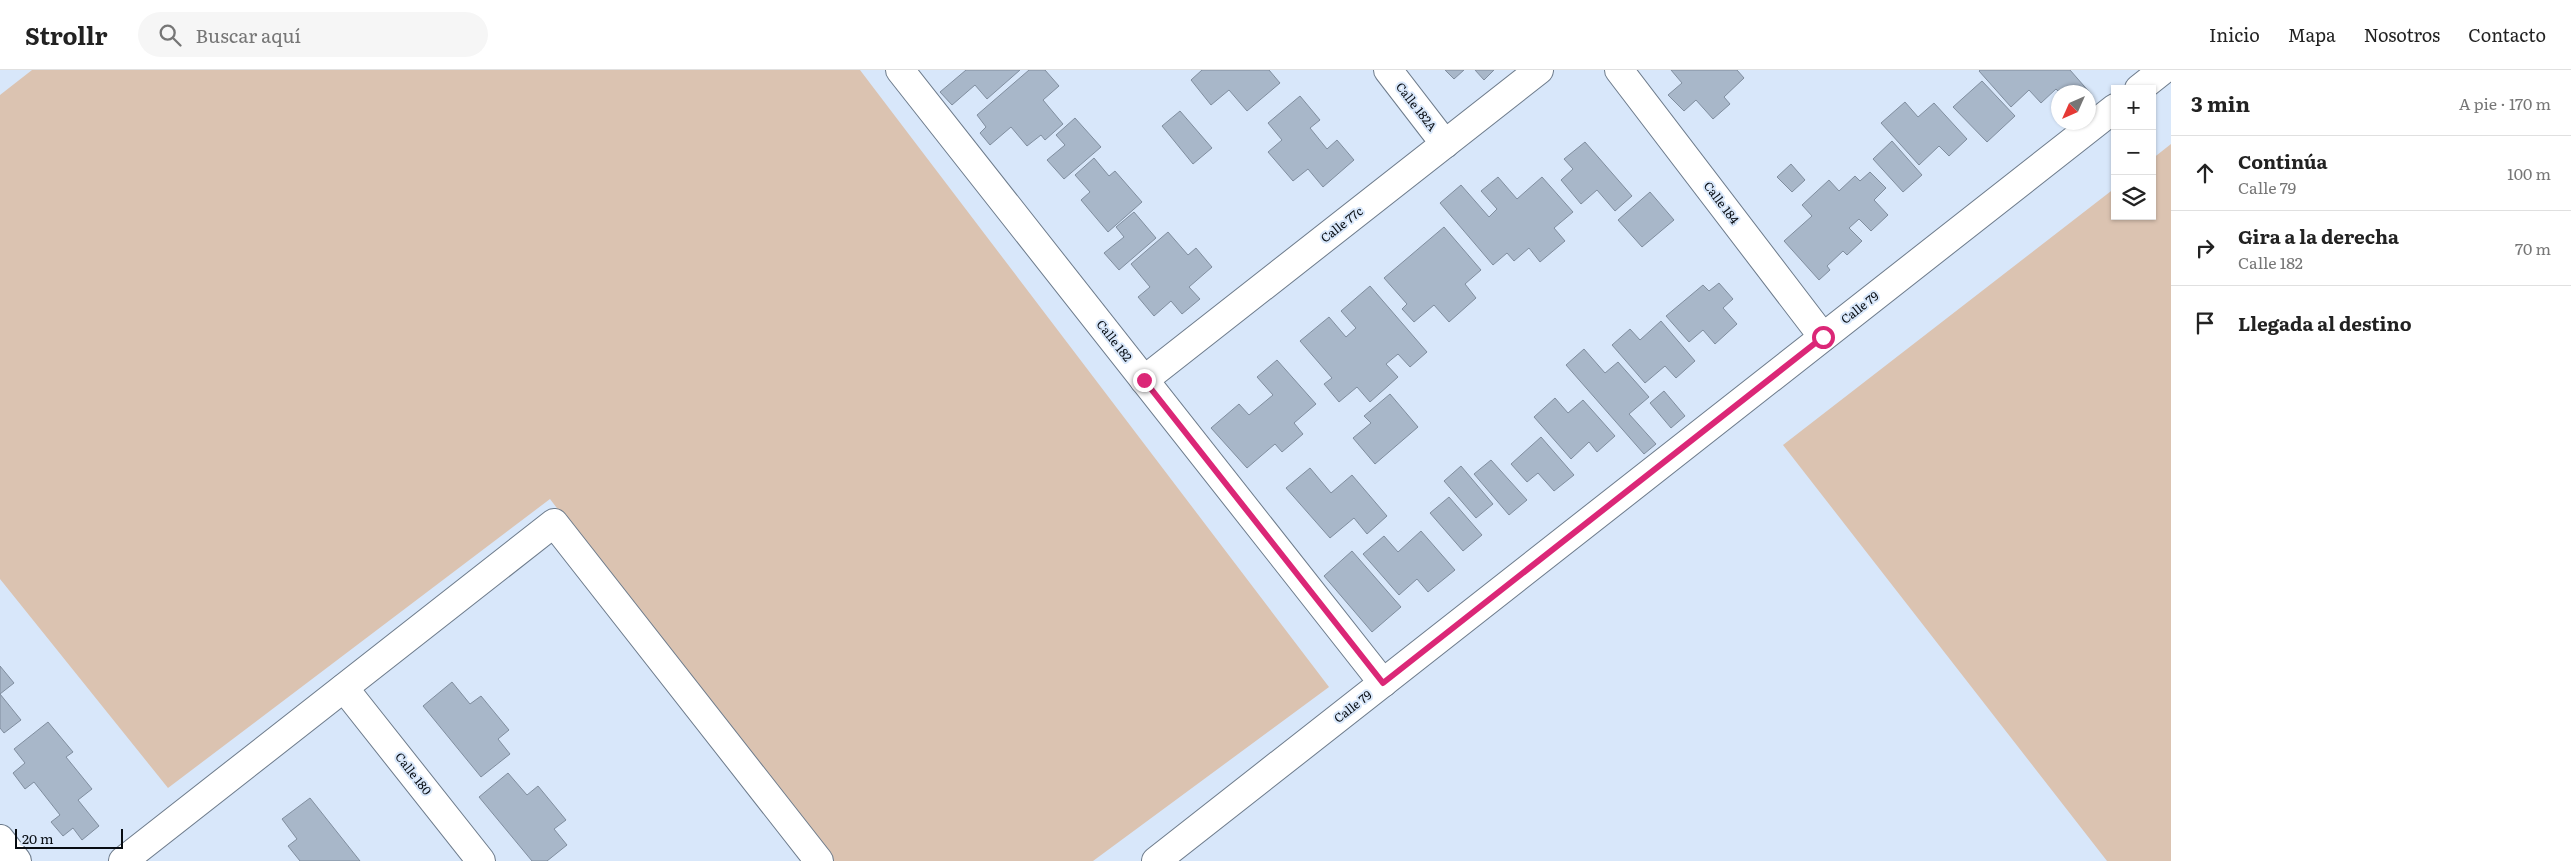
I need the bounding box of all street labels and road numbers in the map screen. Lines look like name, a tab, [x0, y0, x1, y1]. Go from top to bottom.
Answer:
street label: Calle 182A	[1392, 78, 1442, 135]
street label: Calle 184	[1700, 177, 1744, 228]
street label: Calle 77c	[1316, 202, 1366, 247]
street label: Calle 79	[1837, 287, 1882, 328]
street label: Calle 182	[1093, 316, 1137, 365]
street label: Calle 79	[1330, 686, 1375, 727]
street label: Calle 180	[391, 748, 436, 799]

